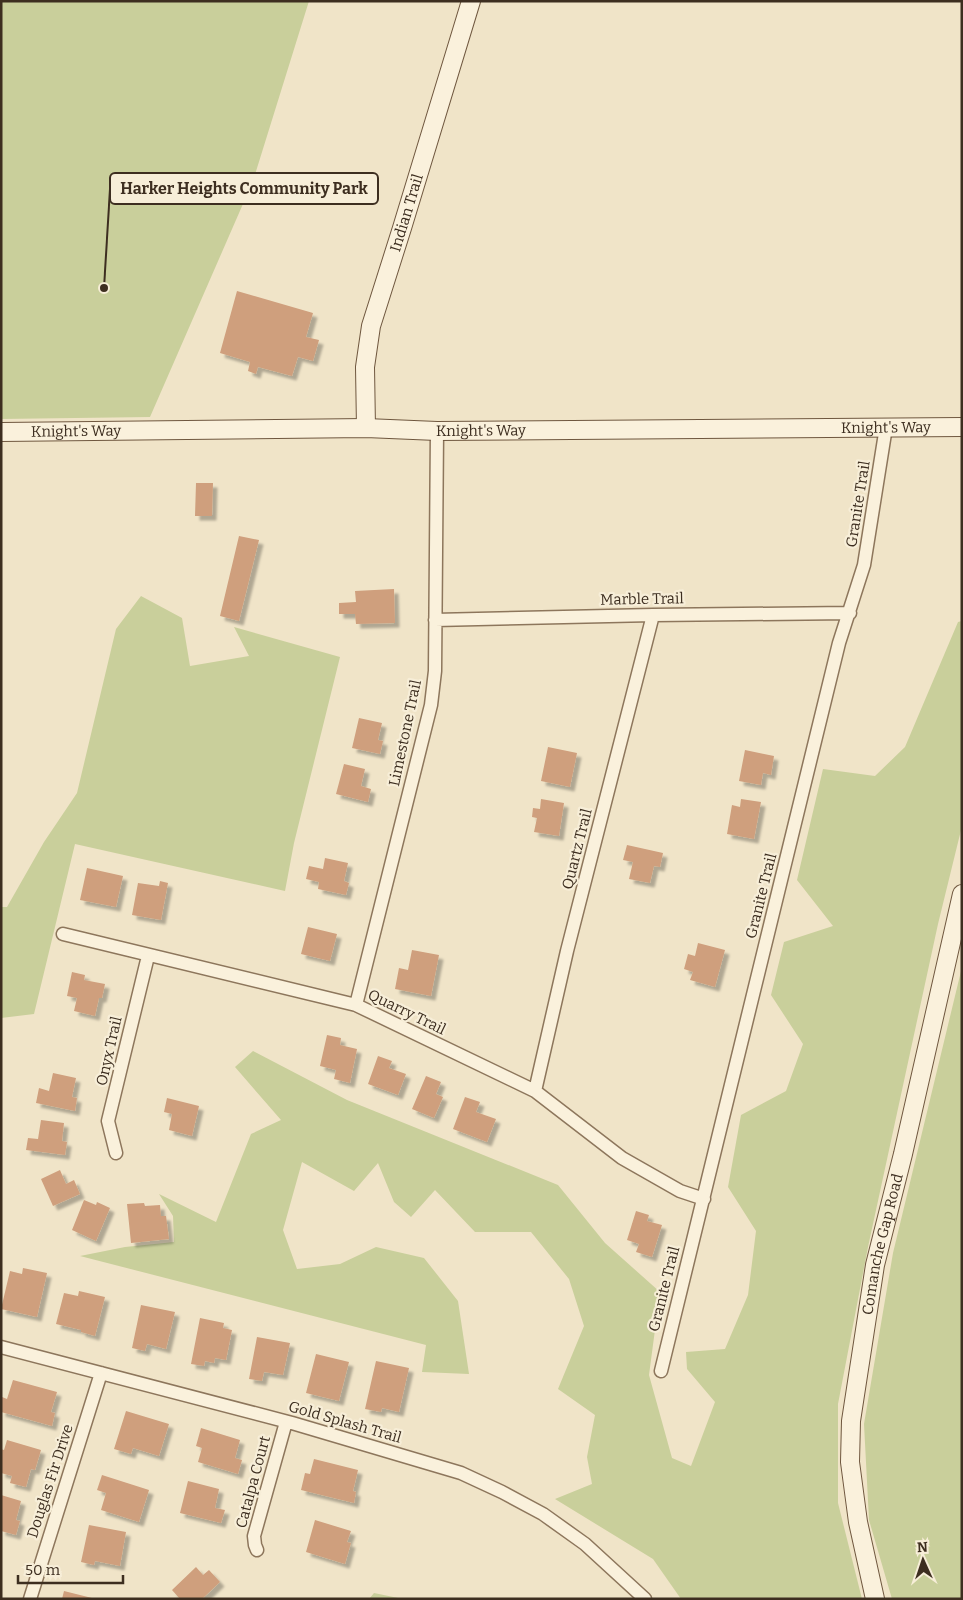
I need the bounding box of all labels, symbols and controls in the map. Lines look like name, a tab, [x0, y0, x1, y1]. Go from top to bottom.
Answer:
street label: Indian Trail	[386, 172, 427, 254]
callout: Harker Heights Community Park	[110, 173, 378, 204]
text: Harker Heights Community Park	[120, 179, 368, 198]
street label: Knight's Way	[841, 418, 931, 437]
street label: Knight's Way	[436, 421, 526, 440]
street label: Knight's Way	[31, 422, 121, 441]
street label: Granite Trail	[842, 459, 874, 549]
street label: Marble Trail	[600, 589, 684, 609]
street label: Limestone Trail	[385, 678, 425, 788]
street label: Quartz Trail	[558, 807, 596, 891]
street label: Granite Trail	[742, 851, 780, 941]
street label: Quarry Trail	[365, 985, 449, 1039]
street label: Onyx Trail	[92, 1015, 126, 1087]
street label: Comanche Gap Road	[858, 1172, 907, 1316]
street label: Granite Trail	[645, 1244, 683, 1334]
street label: Gold Splash Trail	[286, 1397, 404, 1447]
street label: Douglas Fir Drive	[23, 1422, 77, 1540]
street label: Catalpa Court	[232, 1433, 274, 1530]
north arrow	[898, 1535, 948, 1585]
text: N	[917, 1539, 928, 1556]
scale bar	[18, 1552, 122, 1584]
text: 50 m	[25, 1561, 61, 1579]

